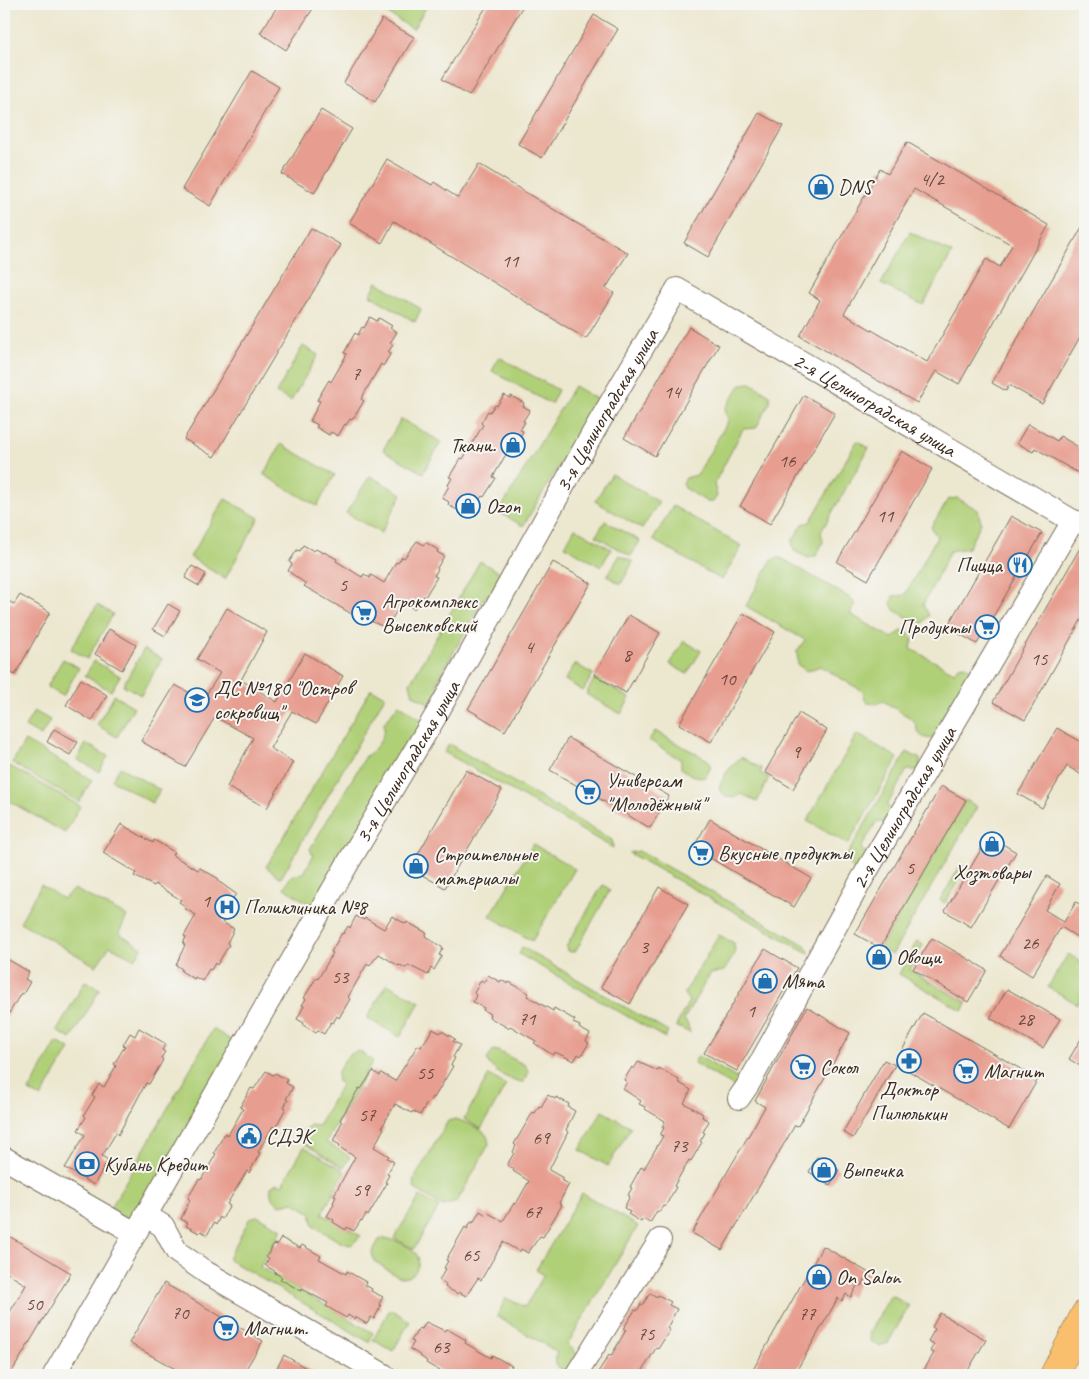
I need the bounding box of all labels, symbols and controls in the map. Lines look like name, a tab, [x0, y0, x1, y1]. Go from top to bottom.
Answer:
house number: 4/2	[920, 167, 945, 191]
shop icon: DNS	[808, 174, 834, 200]
place label: DNS	[838, 174, 875, 200]
house number: 11	[501, 249, 520, 273]
street label: 3-я Целиноградская улица	[550, 322, 665, 497]
street label: 2-я Целиноградская улица	[788, 347, 962, 463]
house number: 7	[352, 362, 362, 386]
house number: 14	[663, 380, 683, 404]
place label: Ткани.	[450, 432, 497, 458]
shop icon: Ткани.	[500, 432, 526, 458]
house number: 16	[778, 449, 797, 473]
shop icon: Ozon	[455, 493, 481, 519]
place label: Ozon	[486, 493, 521, 519]
house number: 11	[876, 504, 895, 528]
place label: Пицца	[956, 552, 1004, 578]
restaurant icon: Пицца	[1007, 552, 1033, 578]
house number: 5	[339, 573, 349, 597]
place label: Агрокомплекс Выселковский	[382, 588, 479, 638]
supermarket icon: Агрокомплекс Выселковский	[351, 600, 377, 626]
place label: Продукты	[899, 614, 972, 640]
supermarket icon: Продукты	[974, 614, 1000, 640]
house number: 4	[525, 635, 536, 659]
house number: 8	[623, 643, 634, 667]
house number: 15	[1030, 647, 1049, 671]
house number: 10	[718, 667, 737, 691]
street label: 3-я Целиноградская улица	[350, 674, 467, 848]
place label: ДС №180 "Остров сокровищ"	[214, 675, 357, 725]
school or university icon: ДС №180 "Остров сокровищ"	[184, 687, 210, 713]
street label: 2-я Целиноградская улица	[846, 720, 963, 894]
house number: 9	[792, 740, 802, 764]
place label: Универсам "Молодёжный"	[606, 767, 710, 817]
supermarket icon: Универсам "Молодёжный"	[575, 779, 601, 805]
shop icon: Хозтовары	[979, 831, 1005, 857]
supermarket icon: Вкусные продукты	[688, 840, 714, 866]
place label: Вкусные продукты	[718, 840, 854, 866]
place label: Строительные материалы	[434, 841, 540, 891]
shop icon: Строительные материалы	[403, 853, 429, 879]
house number: 5	[906, 856, 916, 880]
place label: Хозтовары	[953, 859, 1033, 886]
house number: 1	[202, 889, 212, 913]
hospital icon: Поликлиника №8	[214, 894, 240, 920]
place label: Поликлиника №8	[244, 894, 369, 920]
house number: 26	[1021, 931, 1040, 955]
house number: 3	[640, 935, 650, 959]
shop icon: Овощи	[866, 944, 892, 970]
place label: Овощи	[896, 944, 943, 970]
house number: 53	[331, 965, 350, 989]
shop icon: Мята	[752, 968, 778, 994]
place label: Мята	[782, 968, 825, 994]
house number: 1	[747, 999, 757, 1023]
house number: 71	[518, 1007, 537, 1031]
house number: 28	[1016, 1007, 1036, 1031]
pharmacy icon: Доктор Пилюлькин	[896, 1048, 922, 1074]
supermarket icon: Сокол	[790, 1054, 816, 1080]
place label: Сокол	[820, 1054, 859, 1080]
supermarket icon: Магнит	[953, 1058, 979, 1084]
place label: Магнит	[984, 1058, 1045, 1084]
house number: 55	[416, 1061, 435, 1085]
place label: Доктор Пилюлькин	[871, 1076, 948, 1126]
house number: 57	[358, 1103, 377, 1127]
public building icon: СДЭК	[236, 1123, 262, 1149]
place label: СДЭК	[266, 1123, 316, 1149]
house number: 69	[532, 1126, 551, 1150]
house number: 73	[670, 1134, 689, 1158]
bank icon: Кубань Кредит	[74, 1151, 100, 1177]
place label: Кубань Кредит	[104, 1151, 209, 1177]
shop icon: Выпечка	[811, 1157, 837, 1183]
place label: Выпечка	[842, 1157, 904, 1183]
house number: 59	[352, 1178, 371, 1202]
house number: 67	[524, 1200, 543, 1224]
house number: 65	[462, 1243, 481, 1267]
shop icon: On Salon	[806, 1264, 832, 1290]
place label: On Salon	[836, 1264, 902, 1290]
house number: 50	[25, 1292, 44, 1316]
house number: 70	[171, 1301, 190, 1325]
house number: 77	[798, 1302, 817, 1326]
supermarket icon: Магнит.	[213, 1315, 239, 1341]
place label: Магнит.	[244, 1315, 309, 1341]
house number: 75	[637, 1322, 656, 1346]
house number: 63	[432, 1335, 451, 1359]

